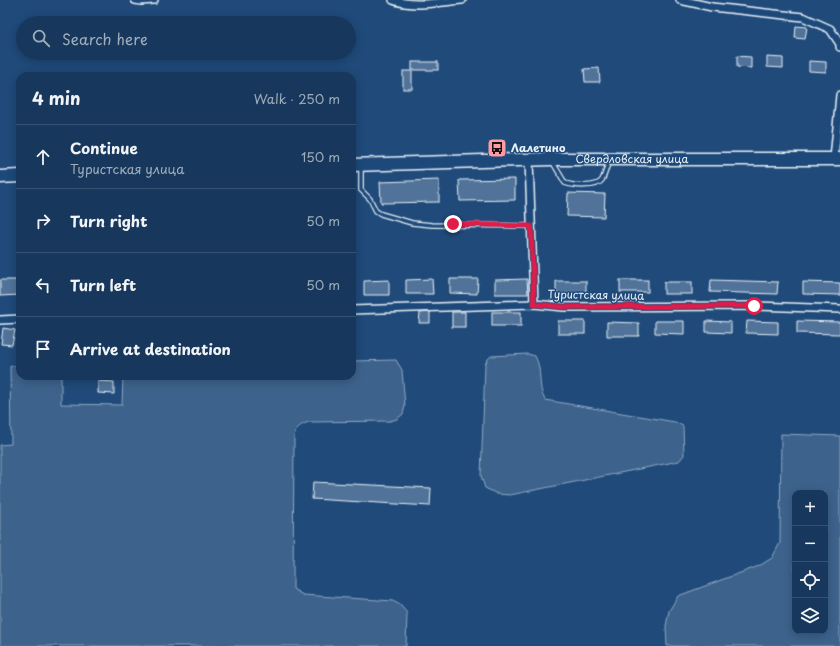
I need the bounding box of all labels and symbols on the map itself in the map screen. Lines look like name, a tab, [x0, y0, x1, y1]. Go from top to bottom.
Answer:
bus stop icon: Лалетино	[486, 137, 508, 159]
place label: Лалетино	[511, 139, 566, 156]
street label: Свердловская улица	[575, 150, 688, 167]
route end	[444, 215, 462, 233]
street label: Туристская улица	[548, 285, 645, 304]
route start	[745, 297, 763, 315]

